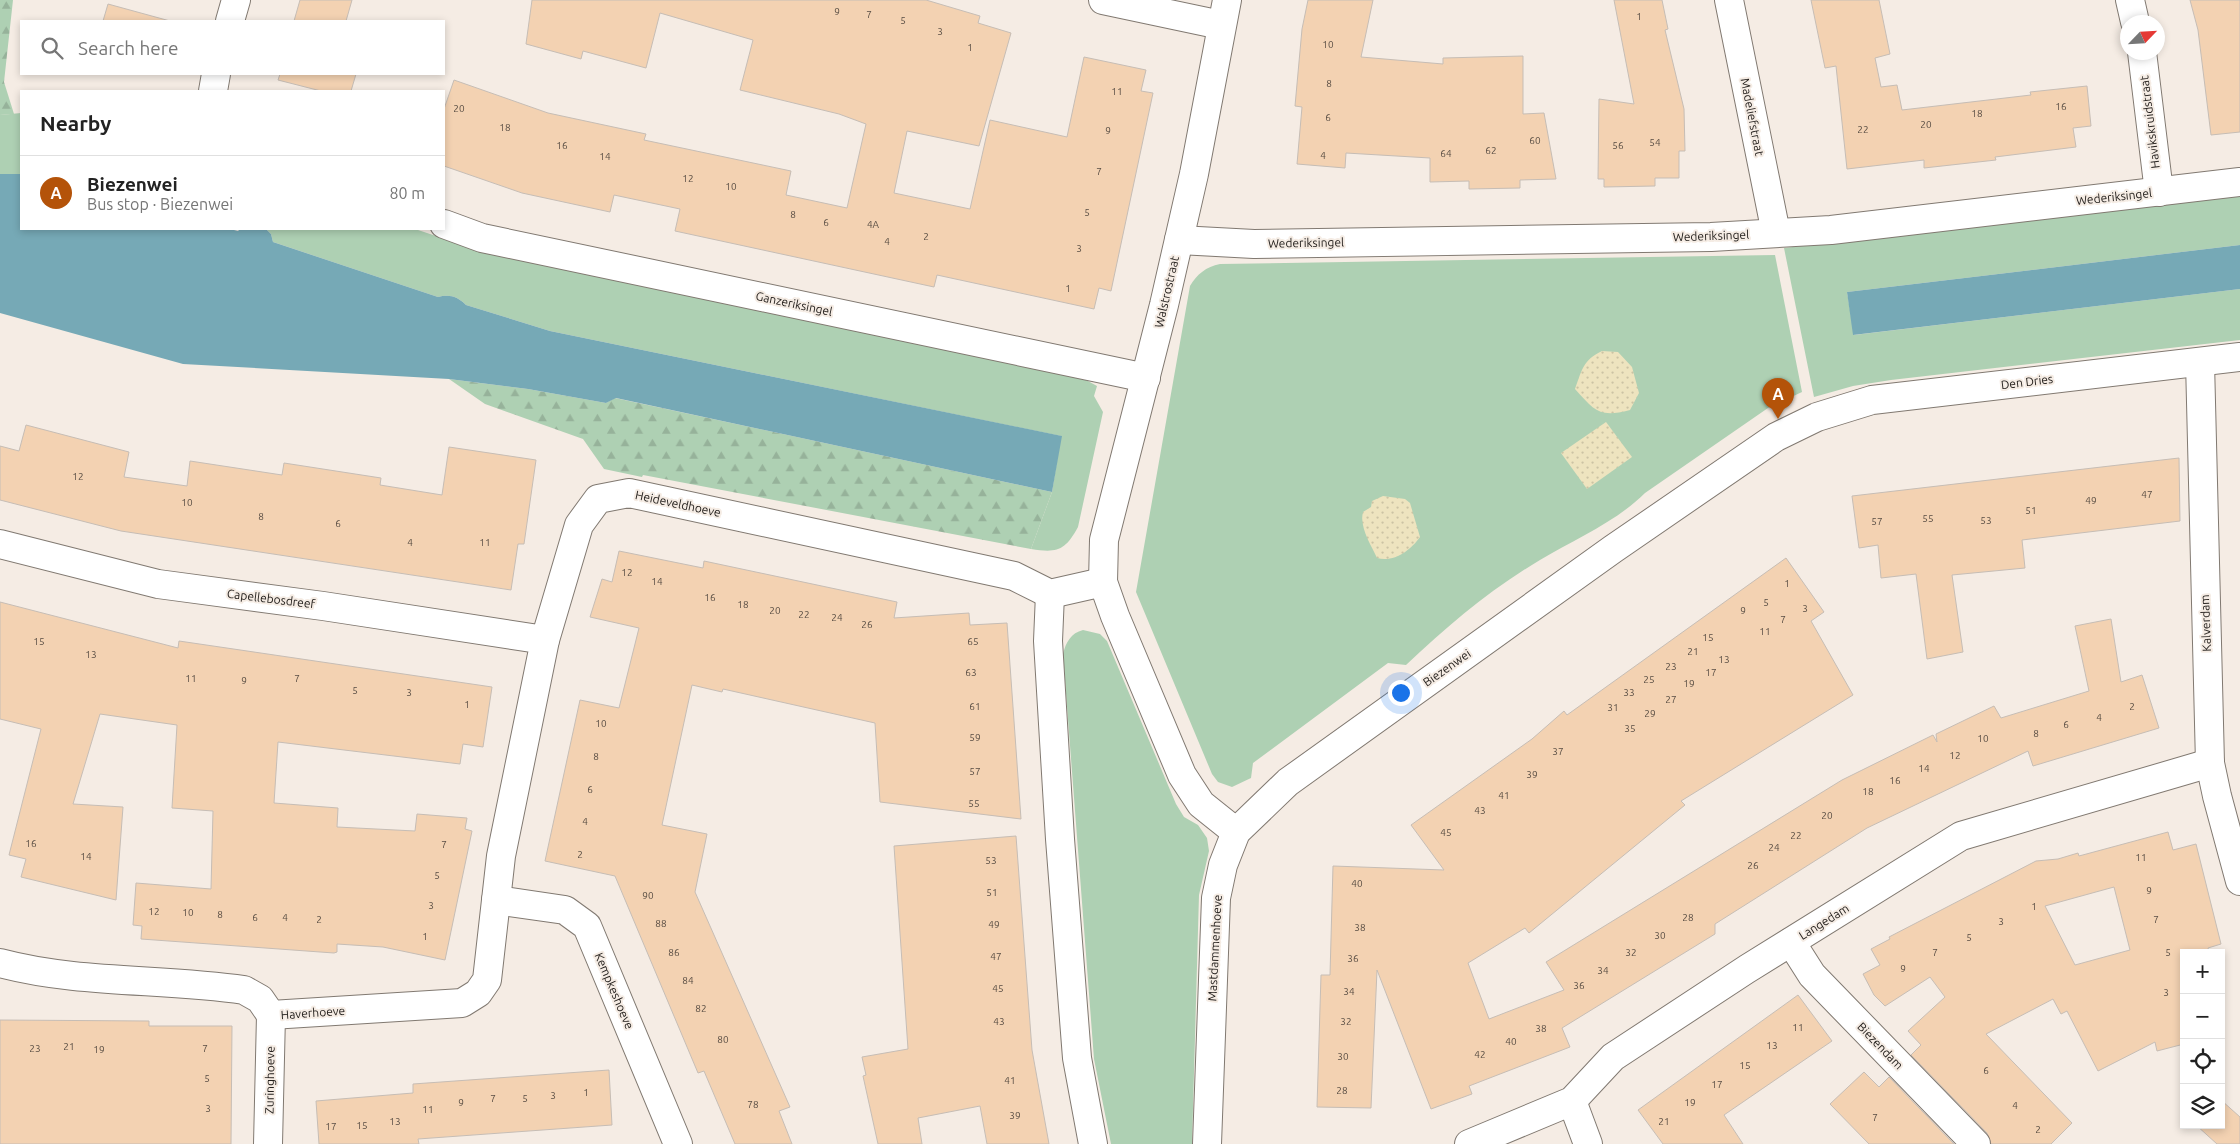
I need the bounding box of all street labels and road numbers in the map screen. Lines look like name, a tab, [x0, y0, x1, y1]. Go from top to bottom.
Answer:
street label: Havikskruidstraat	[2137, 75, 2162, 169]
street label: Madeliefstraat	[1739, 77, 1766, 157]
street label: Wederiksingel	[2075, 186, 2153, 207]
street label: Wederiksingel	[1673, 228, 1749, 243]
street label: Wederiksingel	[1268, 235, 1344, 250]
street label: Walstrostraat	[1152, 255, 1181, 329]
street label: Ganzeriksingel	[755, 289, 834, 318]
street label: Den Dries	[2000, 372, 2054, 391]
street label: Heideveldhoeve	[634, 488, 722, 519]
street label: Capellebosdreef	[226, 587, 316, 610]
street label: Kalverdam	[2198, 594, 2213, 652]
street label: Biezenwei	[1421, 646, 1473, 689]
street label: Mastdammenhoeve	[1205, 894, 1224, 1002]
street label: Langedam	[1796, 901, 1851, 942]
street label: Kempkeshoeve	[592, 951, 636, 1031]
street label: Haverhoeve	[280, 1004, 346, 1021]
street label: Biezendam	[1855, 1020, 1906, 1072]
street label: Zuringhoeve	[262, 1046, 277, 1114]

